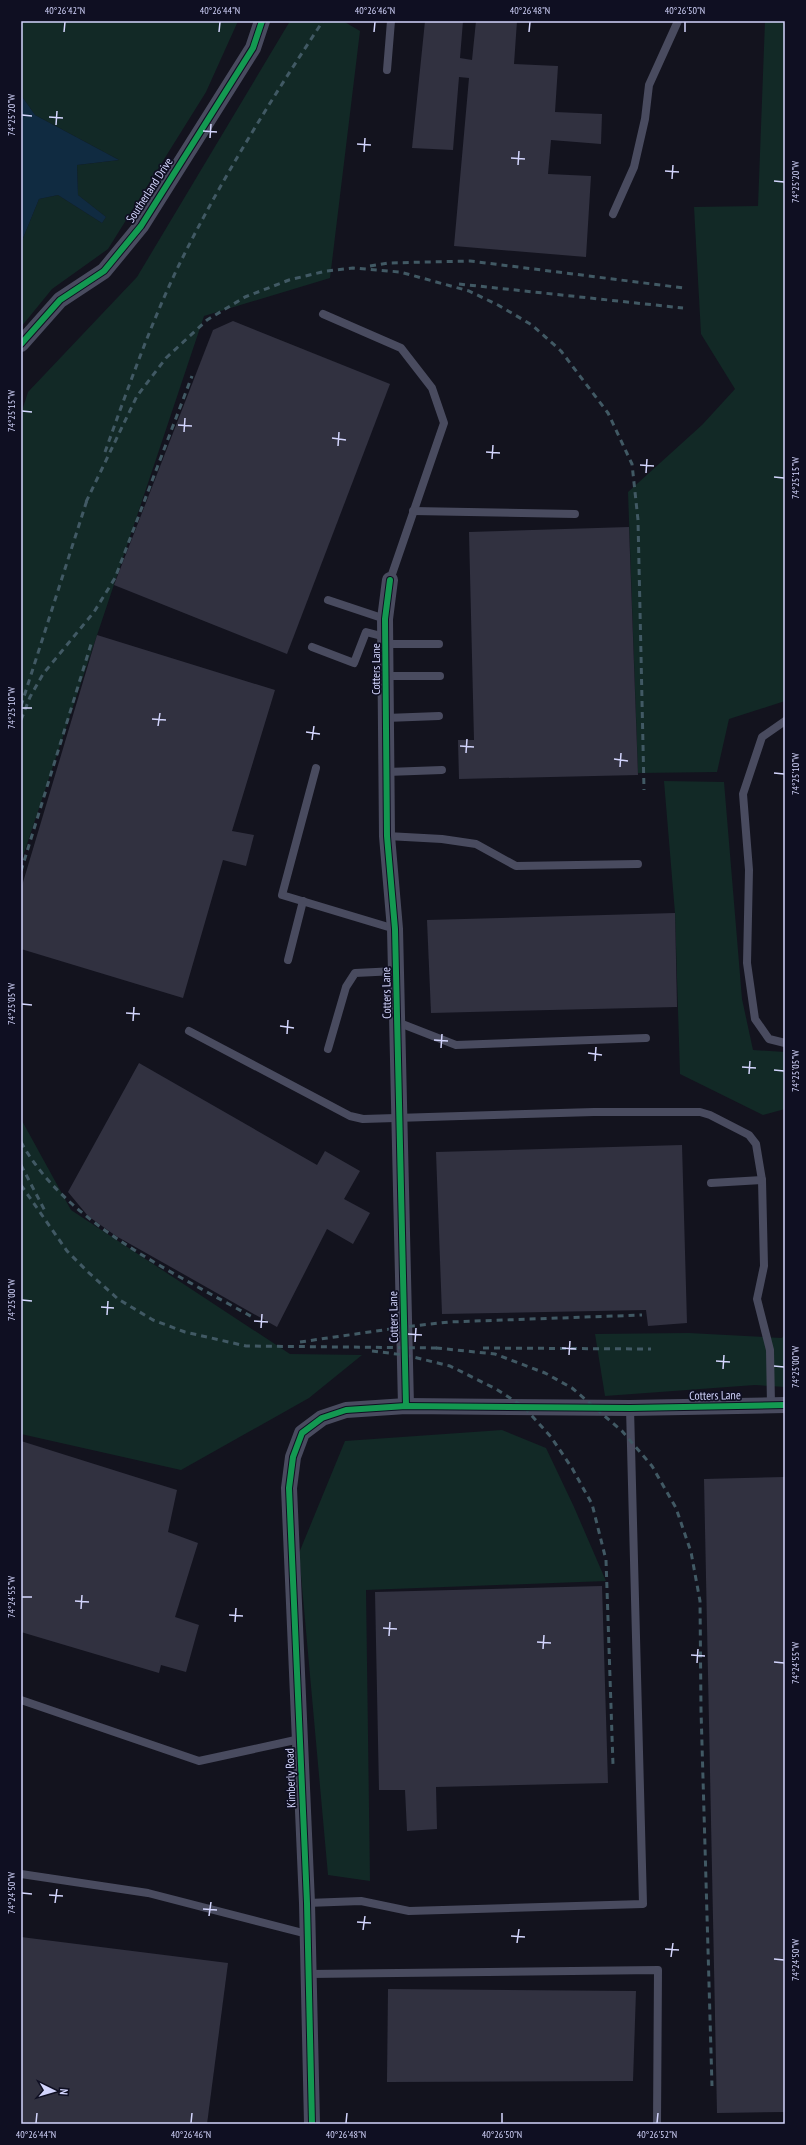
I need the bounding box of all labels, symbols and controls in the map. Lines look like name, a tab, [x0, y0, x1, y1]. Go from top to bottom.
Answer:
text: 40°26'42"N	[45, 4, 85, 17]
text: 40°26'44"N	[200, 4, 240, 17]
text: 40°26'46"N	[355, 4, 395, 17]
text: 40°26'48"N	[510, 4, 550, 17]
text: 40°26'50"N	[665, 4, 705, 17]
text: 74°25'20"W	[5, 94, 18, 136]
street label: Southerland Drive	[122, 155, 176, 225]
text: 74°25'20"W	[789, 161, 802, 203]
text: 74°25'15"W	[5, 390, 18, 432]
text: 74°25'15"W	[789, 457, 802, 499]
street label: Cotters Lane	[368, 643, 383, 695]
text: 74°25'10"W	[5, 687, 18, 729]
text: 74°25'10"W	[789, 753, 802, 795]
street label: Cotters Lane	[378, 967, 394, 1019]
text: 74°25'05"W	[5, 983, 18, 1025]
text: 74°25'05"W	[789, 1050, 802, 1092]
text: 74°25'00"W	[5, 1279, 18, 1321]
street label: Cotters Lane	[385, 1291, 401, 1343]
text: 74°25'00"W	[789, 1346, 802, 1388]
street label: Cotters Lane	[689, 1387, 741, 1403]
text: 74°24'55"W	[5, 1576, 18, 1618]
text: 74°24'55"W	[789, 1642, 802, 1684]
street label: Kimberly Road	[281, 1748, 299, 1808]
text: 74°24'50"W	[5, 1872, 18, 1914]
text: 74°24'50"W	[789, 1939, 802, 1981]
north arrow	[34, 2071, 74, 2111]
text: N	[57, 2088, 71, 2095]
text: 40°26'44"N	[16, 2128, 56, 2141]
text: 40°26'46"N	[171, 2128, 211, 2141]
text: 40°26'48"N	[326, 2128, 366, 2141]
text: 40°26'50"N	[482, 2128, 522, 2141]
text: 40°26'52"N	[637, 2128, 677, 2141]

